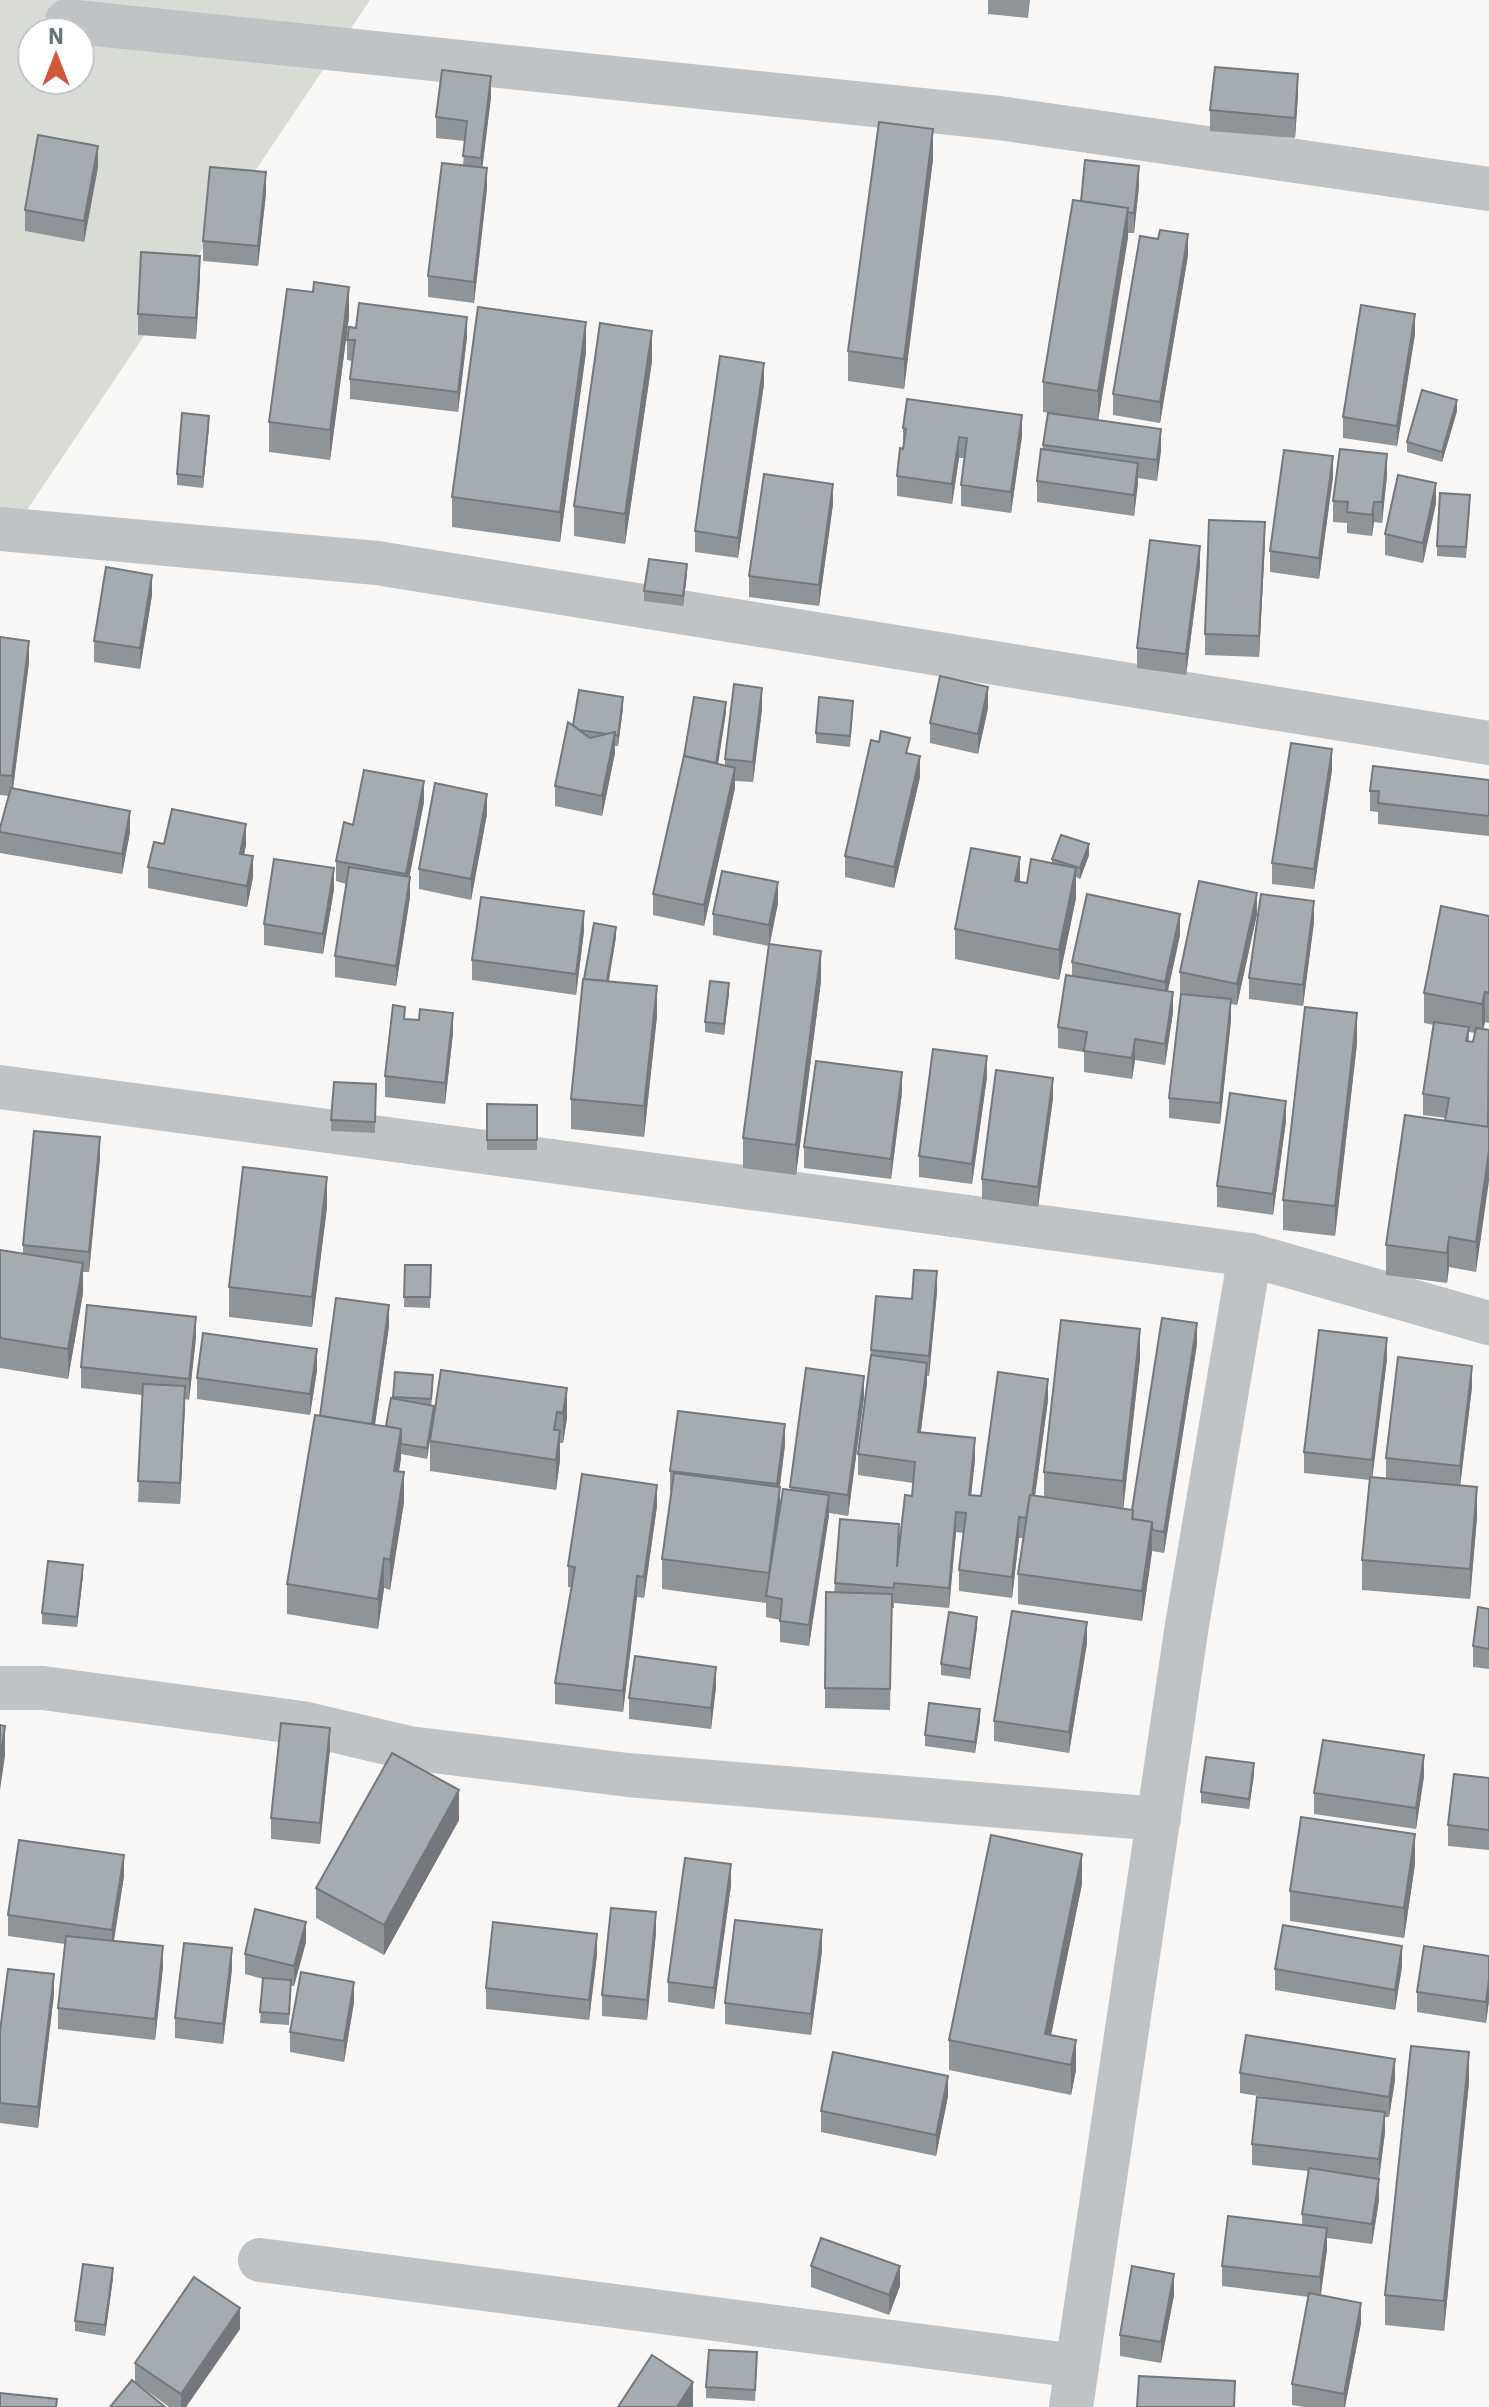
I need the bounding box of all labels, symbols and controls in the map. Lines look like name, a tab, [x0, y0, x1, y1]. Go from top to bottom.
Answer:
north arrow	[16, 16, 96, 96]
text: N	[48, 21, 64, 50]

